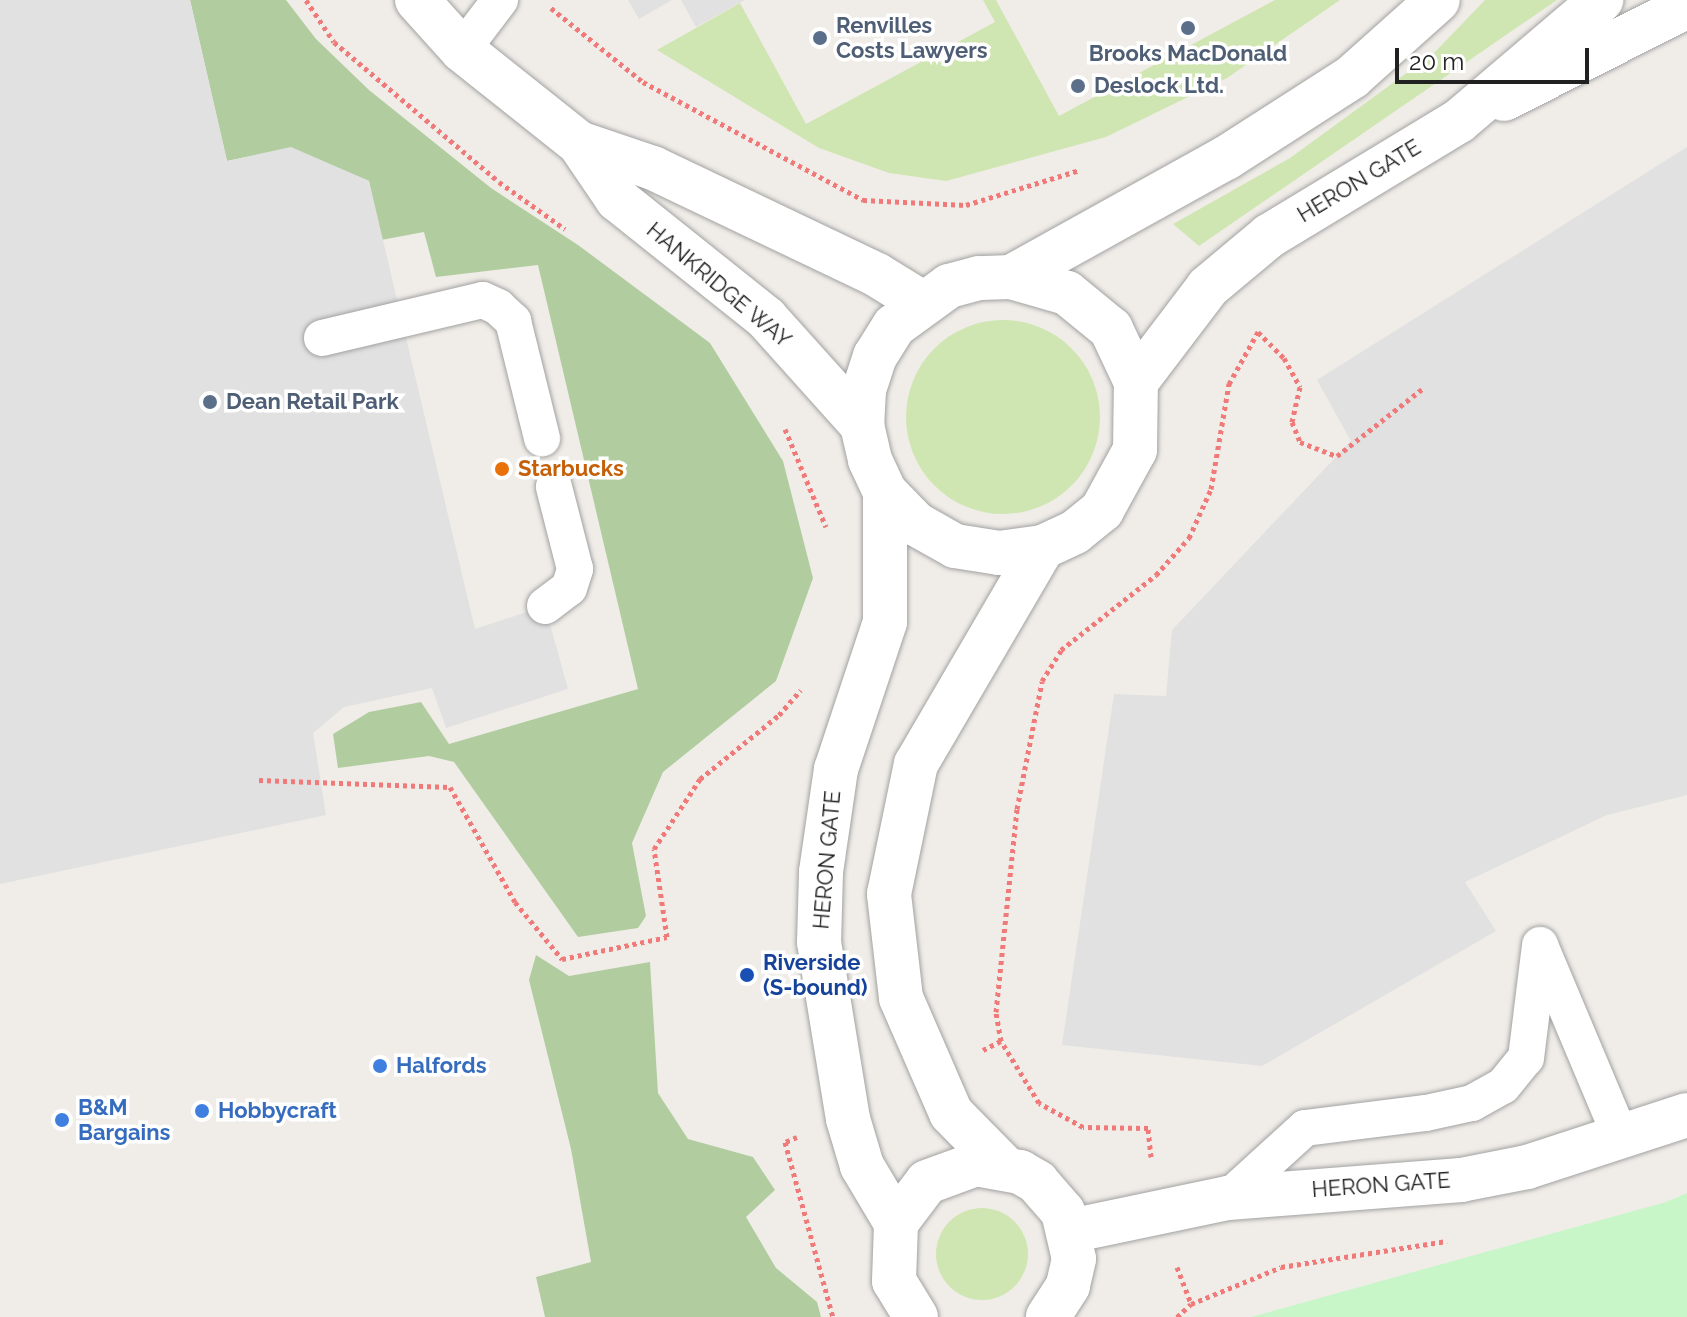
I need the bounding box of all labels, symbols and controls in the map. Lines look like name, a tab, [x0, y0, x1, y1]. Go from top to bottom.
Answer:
place label: Renvilles Costs Lawyers	[836, 12, 988, 64]
marker: Brooks MacDonald	[1179, 19, 1197, 37]
marker: Renvilles Costs Lawyers	[811, 29, 829, 47]
scale bar	[1399, 32, 1593, 82]
place label: Brooks MacDonald	[1089, 41, 1287, 67]
text: 20 m	[1409, 47, 1464, 76]
place label: Deslock Ltd.	[1094, 73, 1224, 99]
marker: Deslock Ltd.	[1069, 77, 1087, 95]
street label: HERON GATE	[1293, 134, 1425, 228]
street label: HANKRIDGE WAY	[641, 216, 797, 354]
place label: Dean Retail Park	[226, 389, 399, 415]
marker: Dean Retail Park	[201, 393, 219, 411]
place label: Starbucks	[518, 456, 624, 482]
marker: Starbucks	[493, 460, 511, 478]
street label: HERON GATE	[808, 790, 846, 930]
place label: Riverside (S-bound)	[763, 949, 868, 1000]
marker: Riverside (S-bound)	[738, 966, 756, 984]
place label: Halfords	[396, 1053, 487, 1079]
marker: Halfords	[371, 1057, 389, 1075]
place label: B&M Bargains	[78, 1094, 170, 1146]
place label: Hobbycraft	[218, 1098, 337, 1124]
marker: Hobbycraft	[193, 1102, 211, 1120]
marker: B&M Bargains	[53, 1111, 71, 1129]
street label: HERON GATE	[1311, 1167, 1451, 1203]

